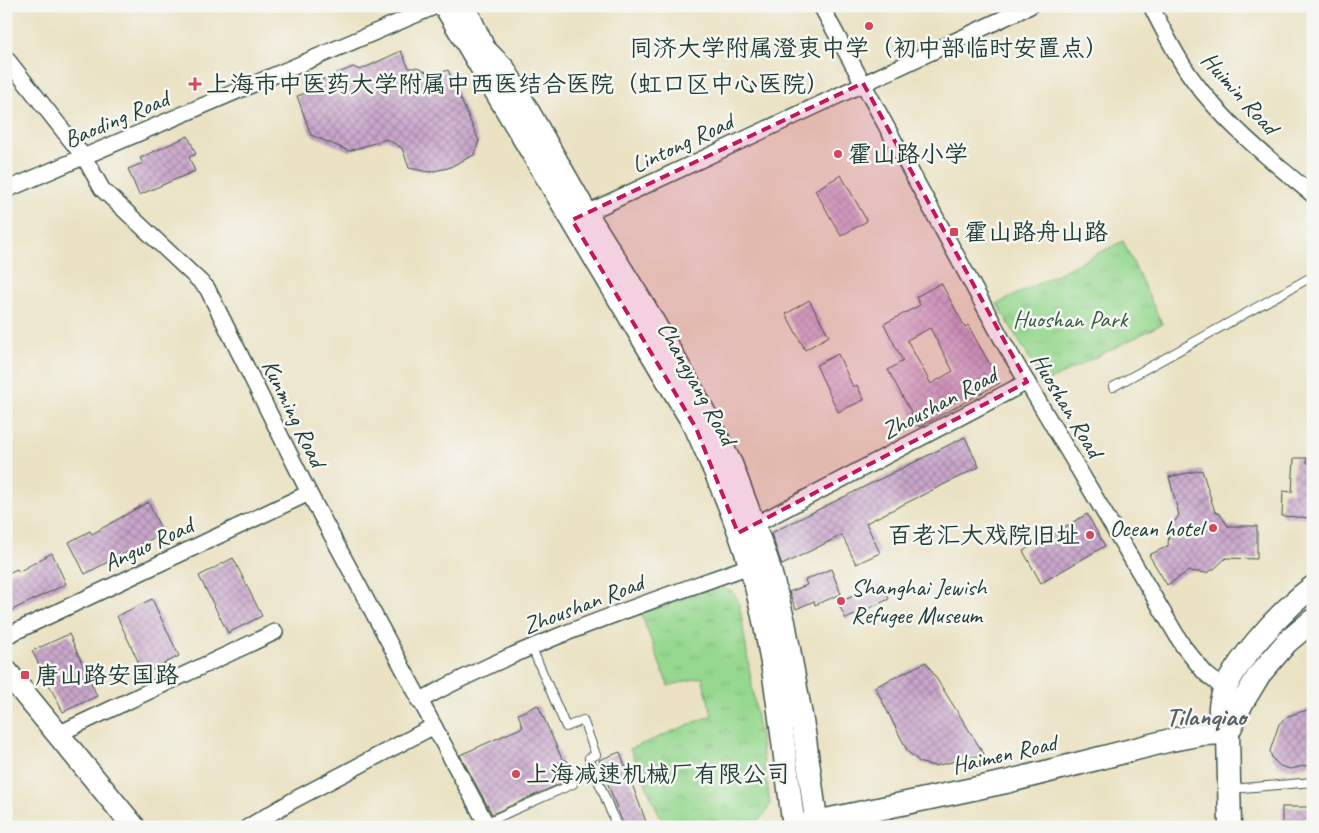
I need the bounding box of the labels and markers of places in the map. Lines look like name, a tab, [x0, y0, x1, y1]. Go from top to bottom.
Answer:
marker: 同济大学附属澄衷中学（初中部临时安置点）	[863, 20, 875, 32]
place label: 同济大学附属澄衷中学（初中部临时安置点）	[629, 33, 1109, 63]
place label: 上海市中医药大学附属中西医结合医院（虹口区中心医院）	[206, 69, 830, 99]
marker: 上海市中医药大学附属中西医结合医院（虹口区中心医院）	[188, 77, 202, 91]
place label: 霍山路小学	[848, 139, 968, 169]
marker: 霍山路小学	[832, 148, 844, 160]
place label: 霍山路舟山路	[964, 217, 1108, 247]
marker: 霍山路舟山路	[948, 226, 960, 238]
place label: Ocean hotel	[1109, 513, 1207, 543]
place label: 百老汇大戏院旧址	[888, 520, 1080, 550]
marker: Ocean hotel	[1207, 522, 1219, 534]
marker: 百老汇大戏院旧址	[1084, 529, 1096, 541]
place label: Shanghai Jewish Refugee Museum	[851, 572, 988, 630]
marker: Shanghai Jewish Refugee Museum	[835, 595, 847, 607]
place label: 唐山路安国路	[35, 660, 179, 690]
marker: 唐山路安国路	[19, 669, 31, 681]
place label: 上海减速机械厂有限公司	[526, 759, 790, 789]
marker: 上海减速机械厂有限公司	[510, 768, 522, 780]

